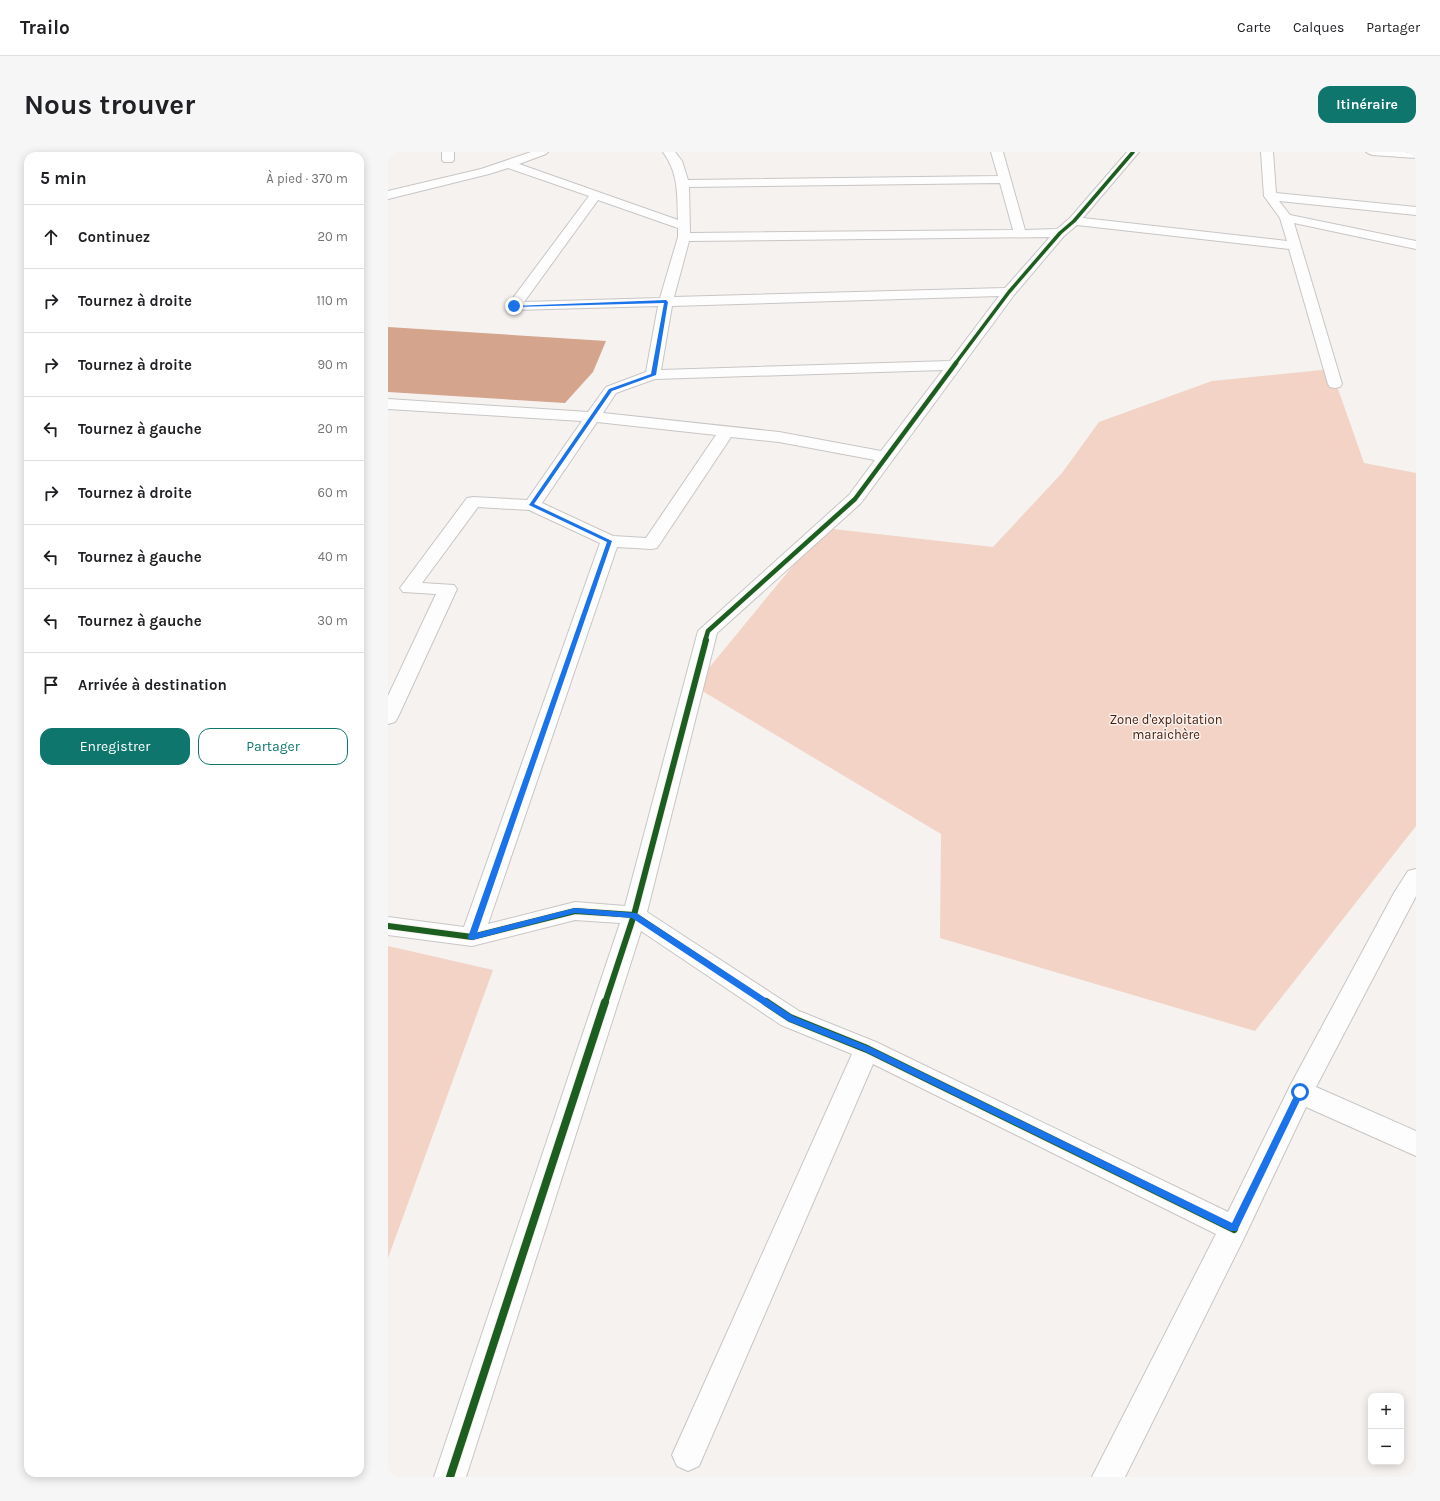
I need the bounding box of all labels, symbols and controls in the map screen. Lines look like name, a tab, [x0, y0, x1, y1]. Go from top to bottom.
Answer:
text: Trailo	[20, 17, 70, 39]
text: Carte	[1237, 19, 1271, 36]
text: Calques	[1293, 19, 1344, 36]
text: Partager	[1366, 19, 1420, 36]
button: Itinéraire	[1318, 86, 1416, 123]
text: Nous trouver	[24, 88, 195, 121]
text: 5 min	[40, 168, 87, 188]
text: À pied · 370 m	[266, 171, 348, 186]
icon: ahead	[40, 226, 62, 248]
text: Continuez	[78, 228, 150, 246]
text: 20 m	[318, 229, 348, 244]
icon: right	[40, 290, 62, 312]
text: Tournez à droite	[78, 292, 192, 310]
text: 110 m	[316, 293, 348, 308]
route end	[505, 297, 523, 315]
icon: right	[40, 354, 62, 376]
text: Tournez à droite	[78, 356, 192, 374]
text: 90 m	[317, 357, 348, 372]
icon: left	[40, 418, 62, 440]
text: Tournez à gauche	[78, 420, 202, 438]
text: 20 m	[318, 421, 348, 436]
icon: right	[40, 482, 62, 504]
text: Tournez à droite	[78, 484, 192, 502]
text: 60 m	[318, 485, 348, 500]
icon: left	[40, 546, 62, 568]
text: Tournez à gauche	[78, 548, 202, 566]
text: 40 m	[318, 549, 348, 564]
icon: left	[40, 610, 62, 632]
text: Tournez à gauche	[78, 612, 202, 630]
text: 30 m	[317, 613, 348, 628]
icon: arrive	[40, 674, 62, 696]
text: Arrivée à destination	[78, 676, 227, 694]
park label: Zone d'exploitation maraichère	[1109, 712, 1223, 742]
button: Enregistrer	[40, 728, 190, 765]
button: Partager	[198, 728, 348, 765]
route start	[1291, 1083, 1309, 1101]
map controls	[1368, 1393, 1404, 1465]
button: +	[1368, 1393, 1404, 1429]
button: −	[1368, 1429, 1404, 1465]

